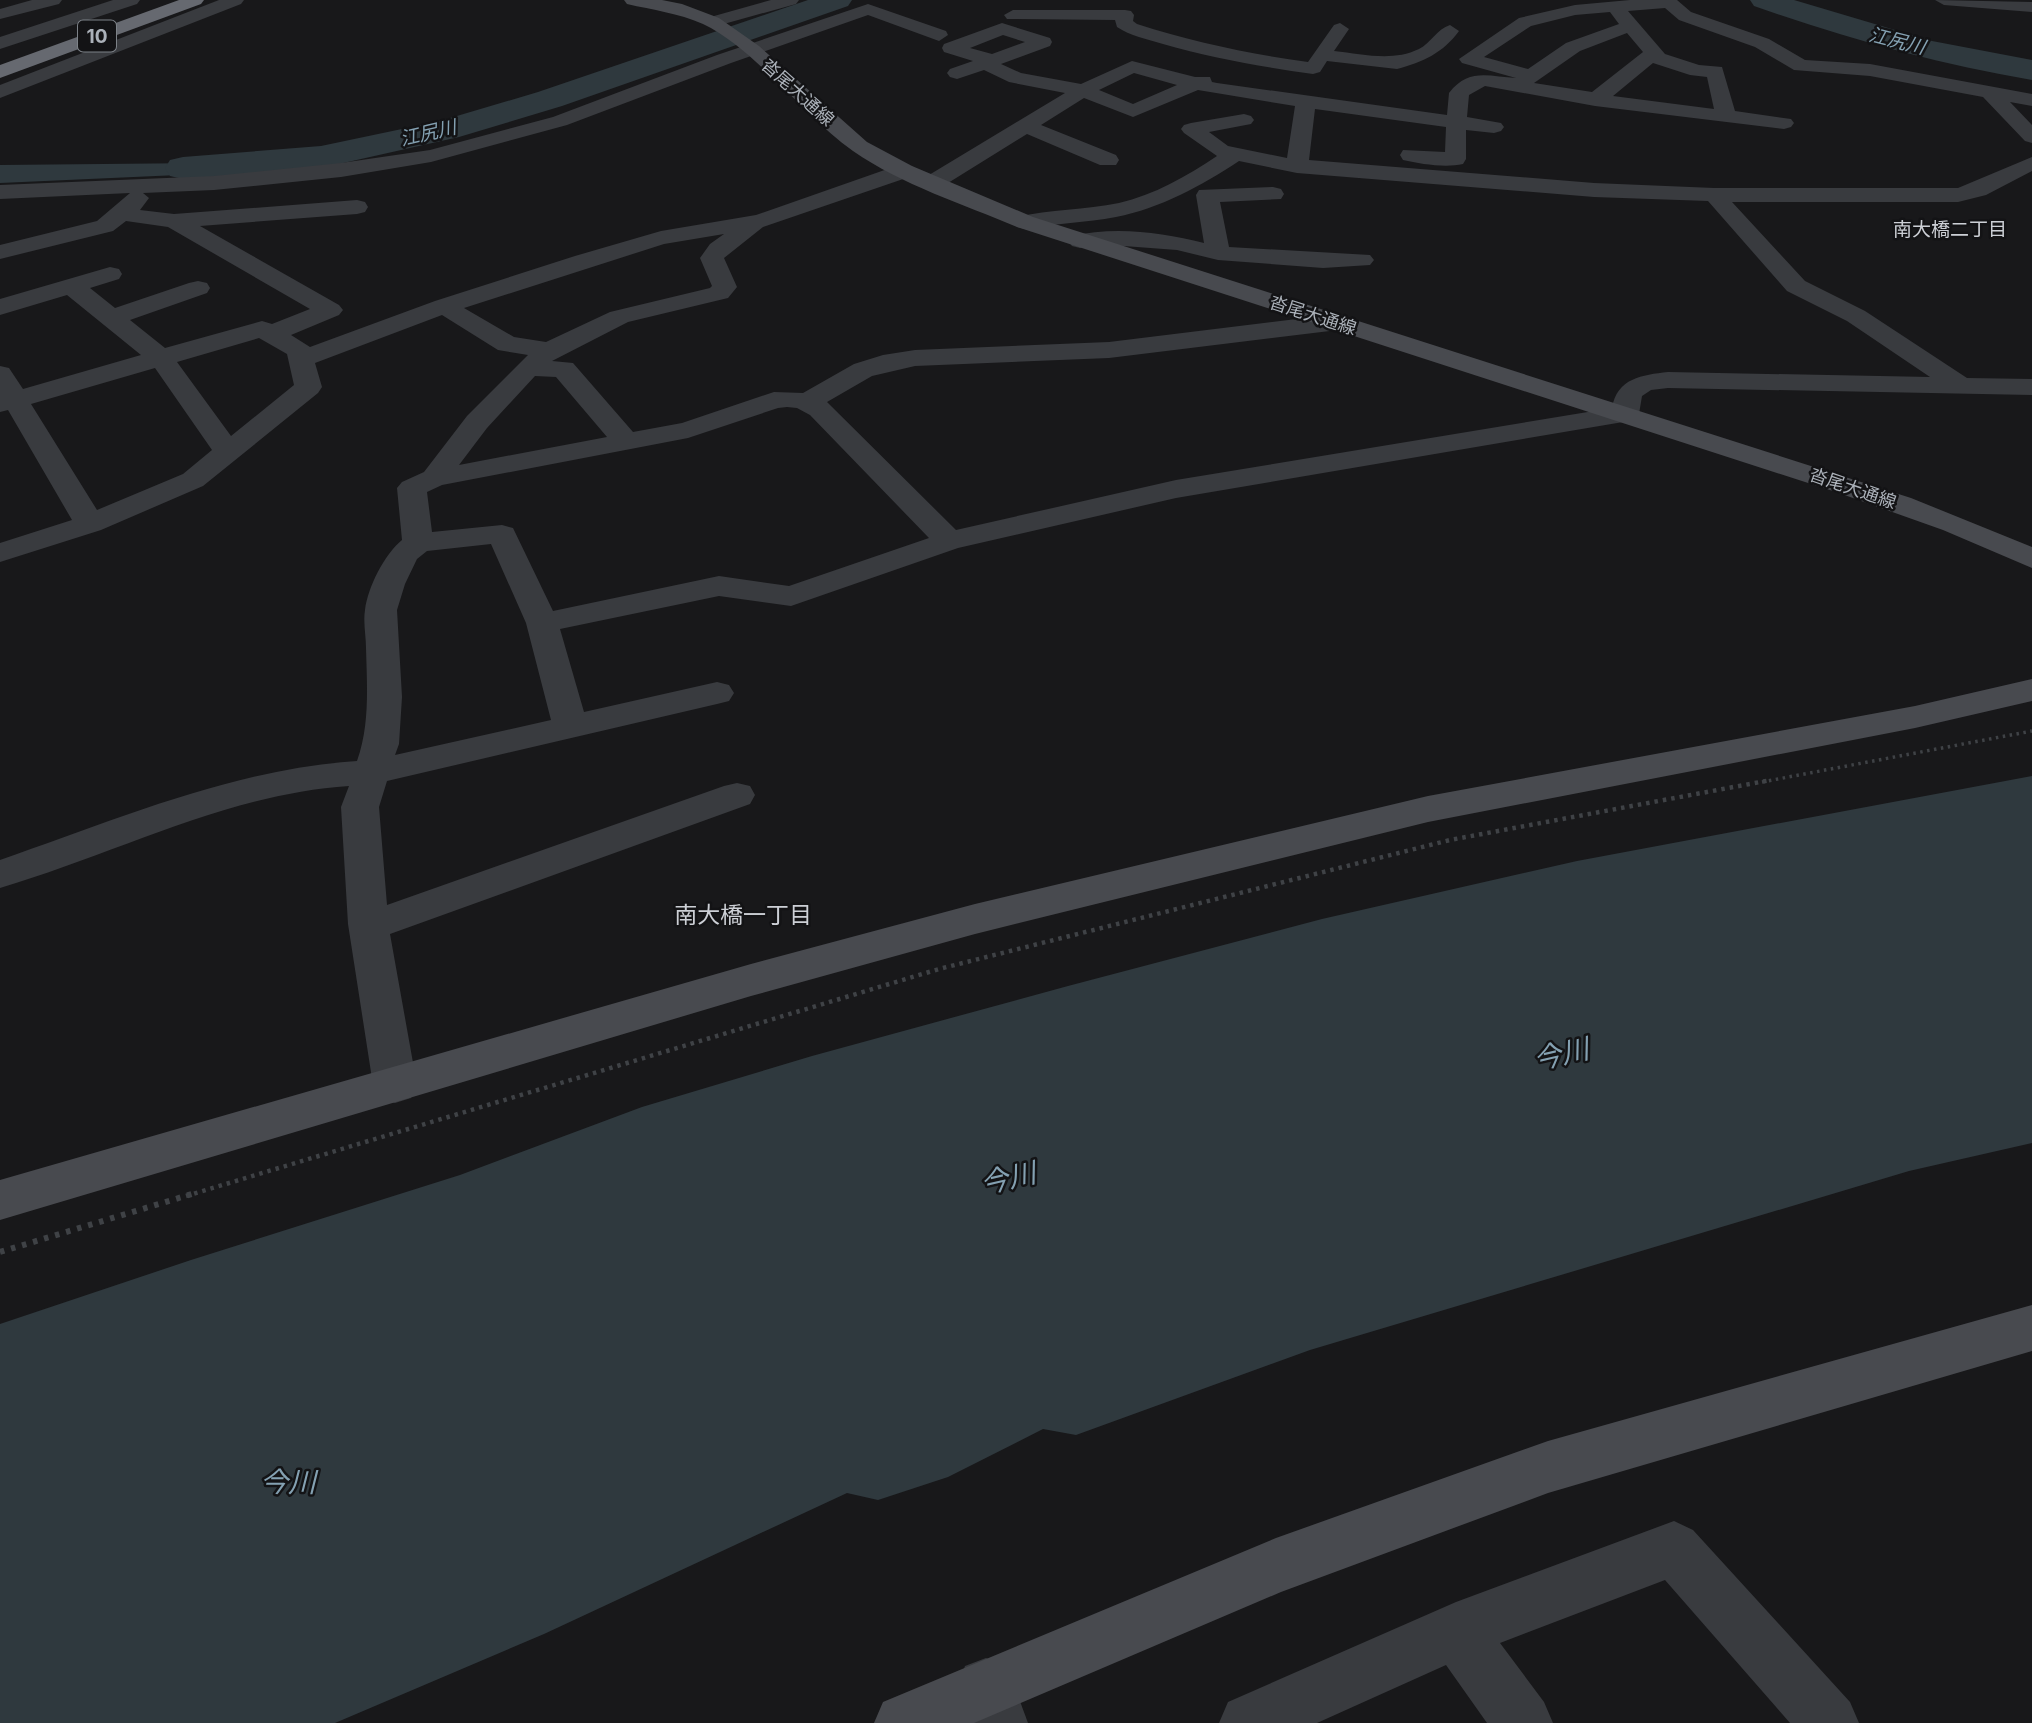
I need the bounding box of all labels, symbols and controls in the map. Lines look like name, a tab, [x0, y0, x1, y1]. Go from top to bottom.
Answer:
road number: 10	[78, 20, 116, 52]
water label: 江尻川	[1867, 23, 1929, 60]
street label: 沓尾大通線	[758, 54, 838, 130]
water label: 江尻川	[398, 115, 460, 151]
district label: 南大橋二丁目	[1893, 218, 2007, 241]
street label: 沓尾大通線	[1267, 291, 1359, 339]
street label: 沓尾大通線	[1807, 463, 1899, 513]
district label: 南大橋一丁目	[674, 901, 812, 929]
water label: 今川	[1530, 1030, 1595, 1077]
water label: 今川	[977, 1154, 1042, 1201]
water label: 今川	[260, 1465, 319, 1499]

